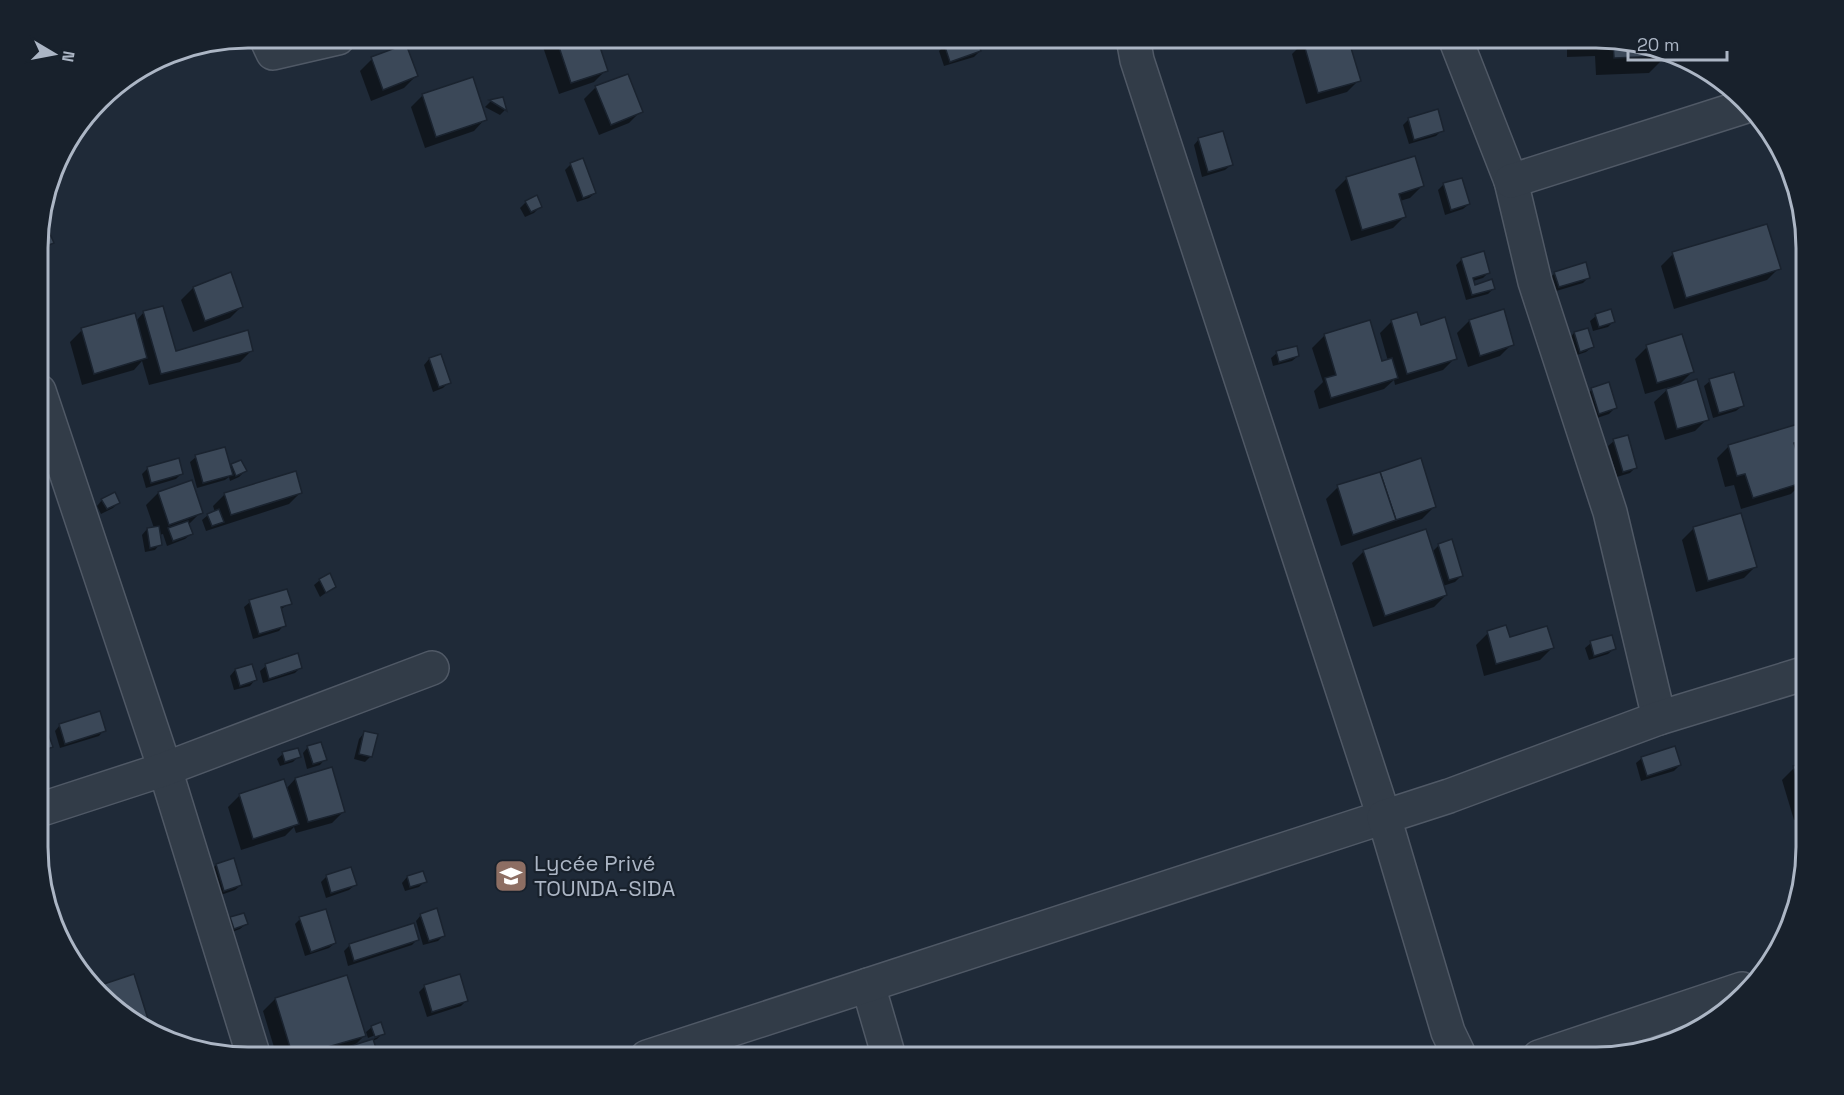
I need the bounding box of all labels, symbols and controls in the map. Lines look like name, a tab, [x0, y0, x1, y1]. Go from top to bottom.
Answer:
north arrow	[24, 24, 84, 84]
scale bar	[1628, 24, 1727, 62]
text: 20 m	[1637, 33, 1680, 56]
text: N	[57, 49, 80, 64]
place label: Lycée Privé TOUNDA-SIDA	[534, 849, 675, 902]
school or university icon: Lycée Privé TOUNDA-SIDA	[493, 858, 529, 894]

